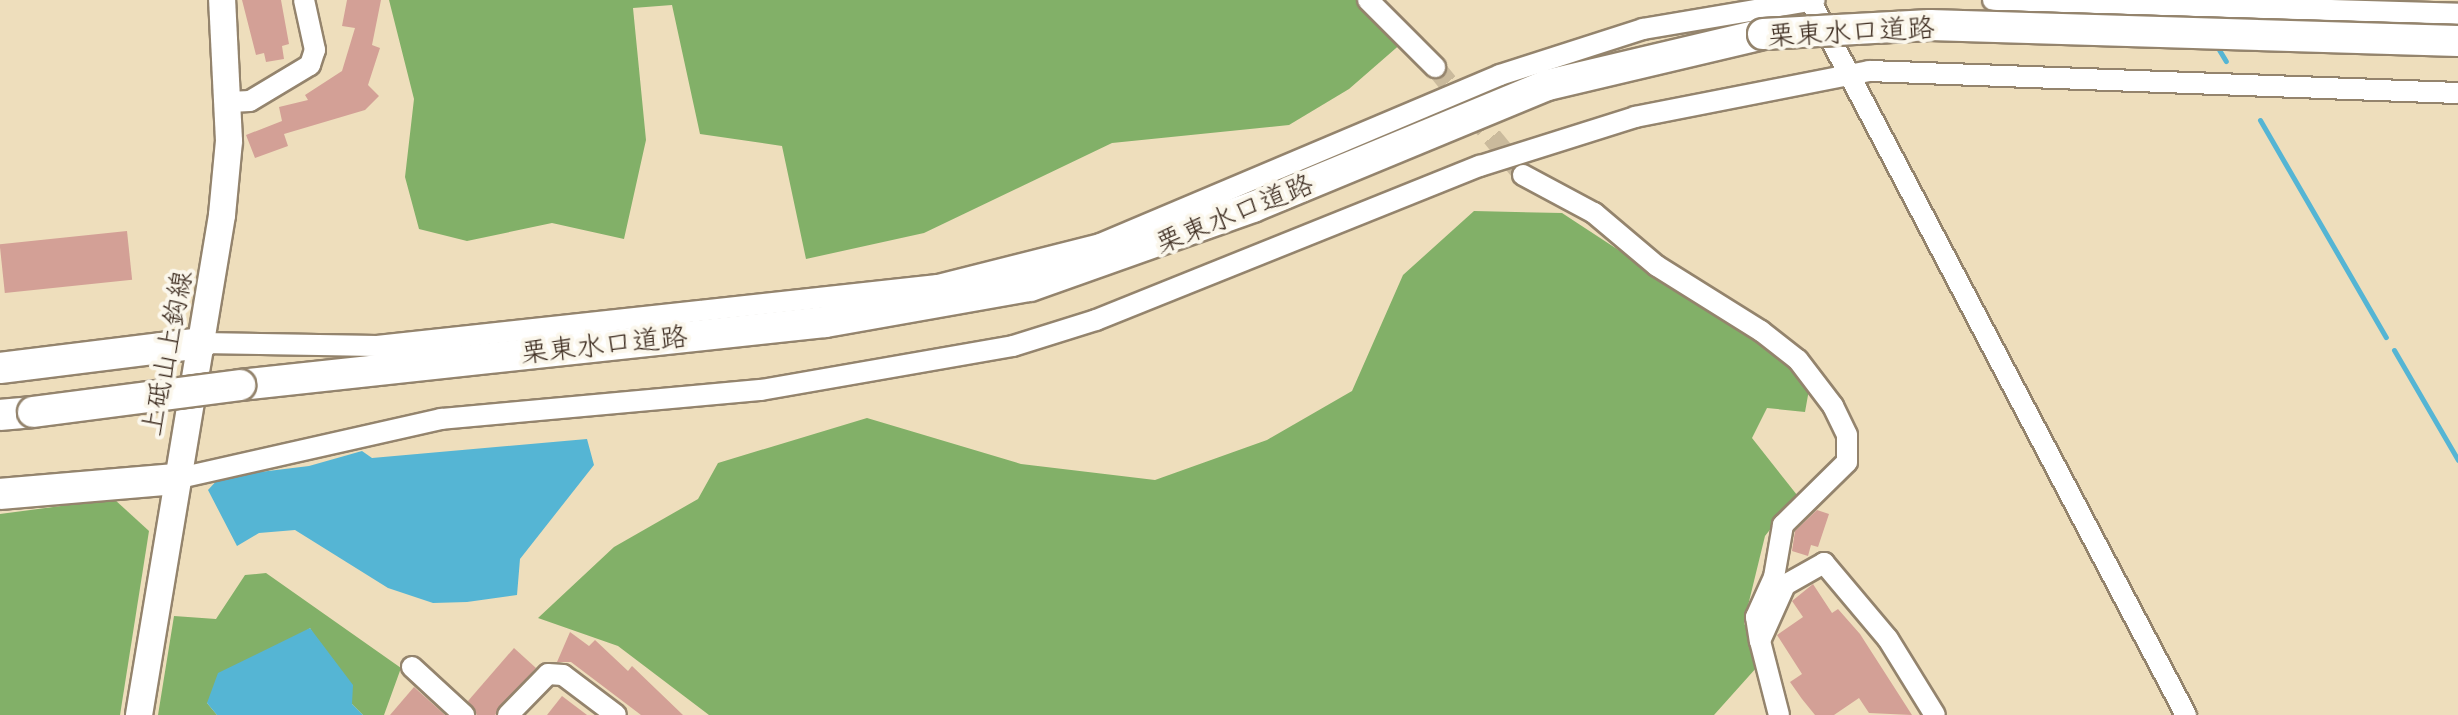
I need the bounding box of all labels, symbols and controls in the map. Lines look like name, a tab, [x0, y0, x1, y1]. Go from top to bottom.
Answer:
street label: 栗東水口道路	[1766, 10, 1936, 52]
street label: 栗東水口道路	[1150, 166, 1318, 260]
street label: 上砥山上鈎線	[133, 267, 199, 439]
street label: 栗東水口道路	[519, 319, 689, 369]

